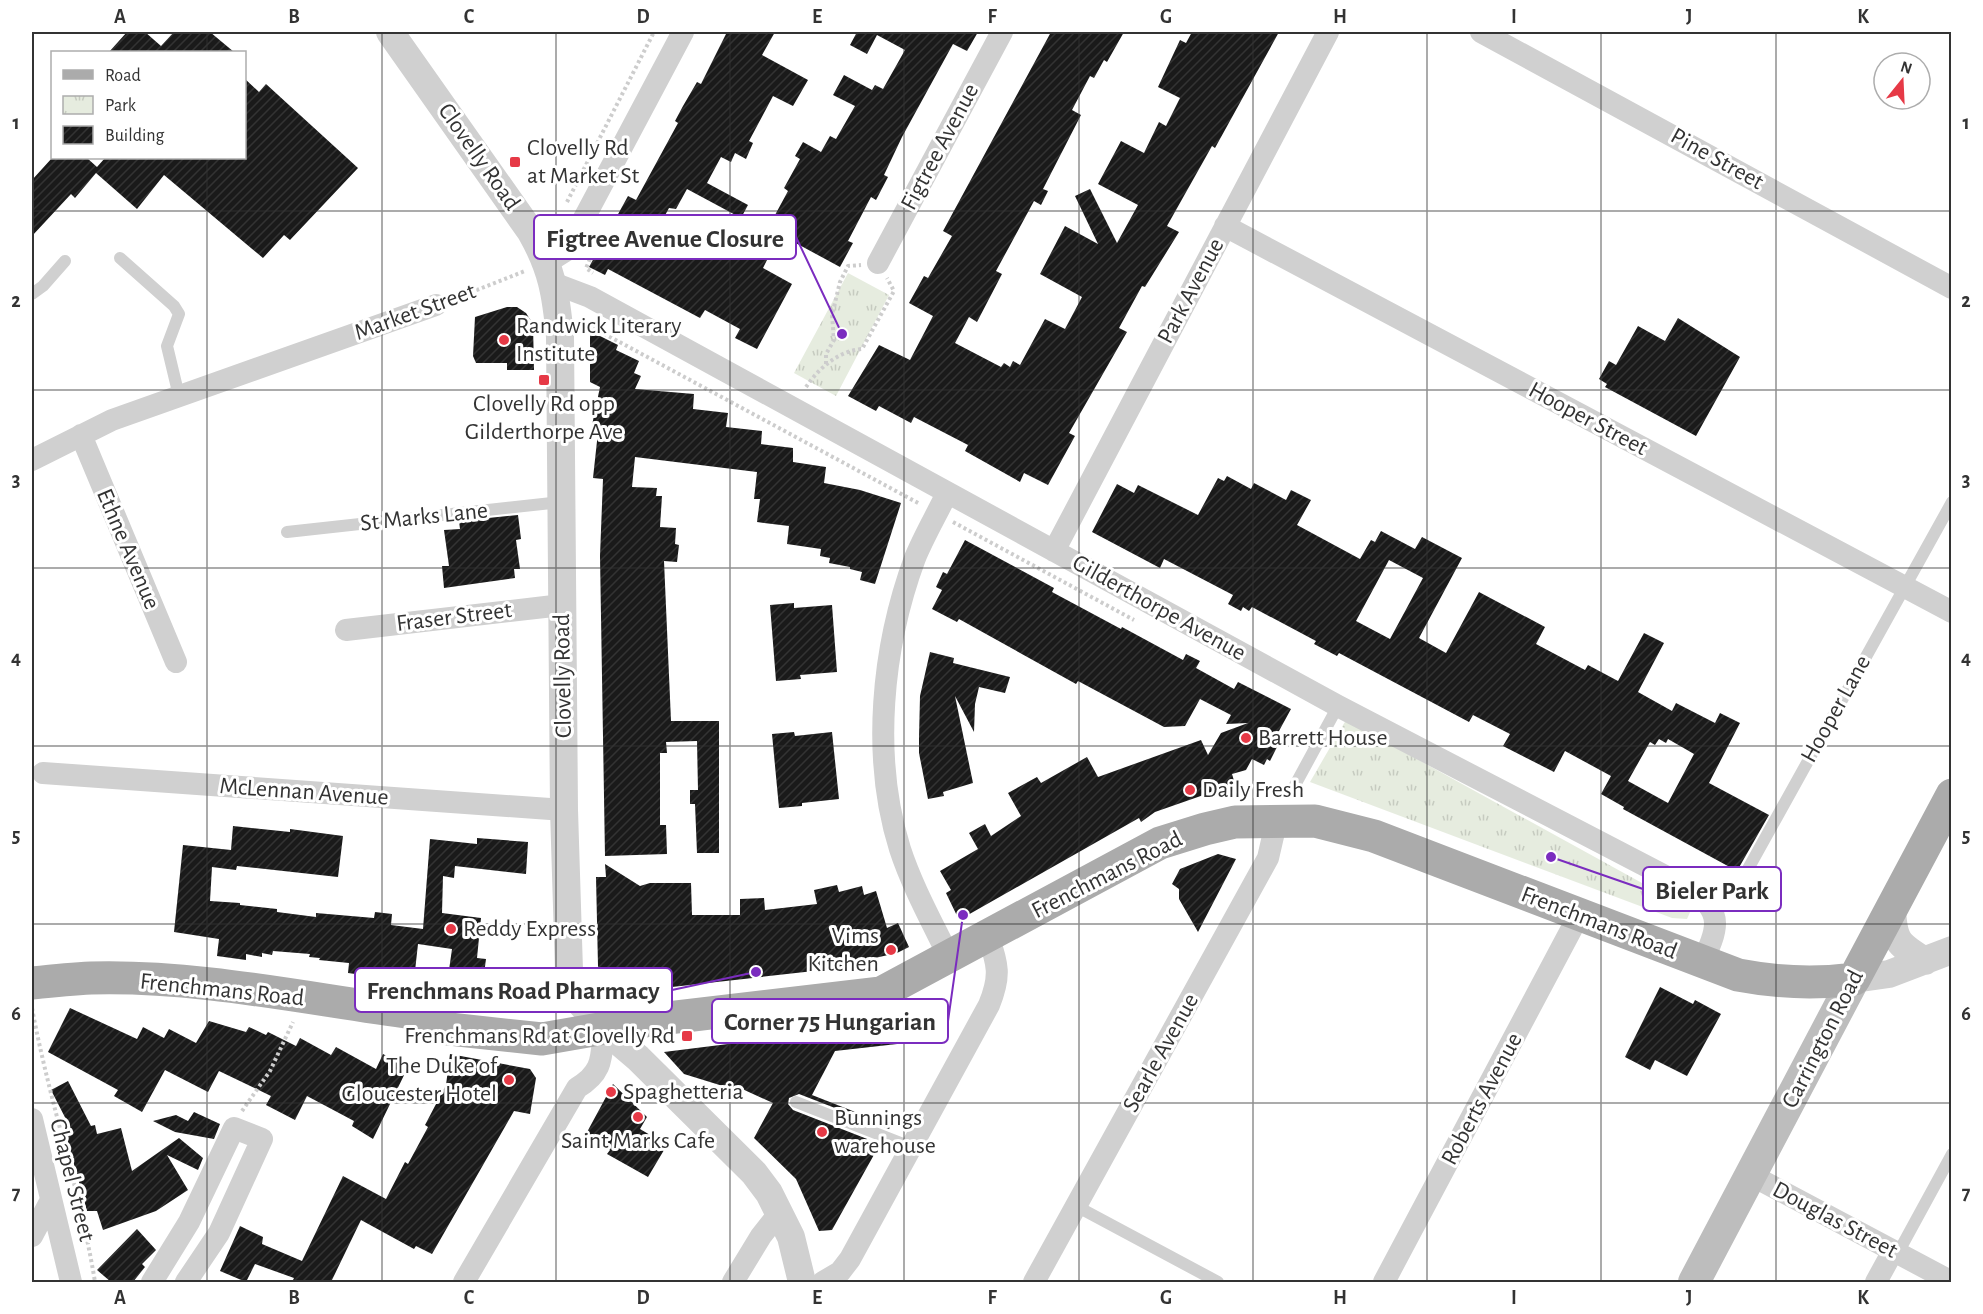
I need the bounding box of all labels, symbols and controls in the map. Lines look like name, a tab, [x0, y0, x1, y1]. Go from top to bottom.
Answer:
text: A	[114, 7, 126, 27]
text: B	[288, 7, 300, 27]
text: C	[464, 7, 475, 27]
text: D	[636, 7, 650, 27]
text: E	[812, 7, 822, 27]
text: F	[987, 7, 997, 27]
text: G	[1160, 7, 1172, 27]
text: H	[1333, 7, 1347, 27]
text: I	[1511, 7, 1517, 27]
text: J	[1686, 7, 1692, 27]
text: K	[1857, 7, 1869, 27]
legend	[51, 51, 246, 159]
north arrow	[1872, 51, 1932, 111]
text: N	[1899, 58, 1914, 77]
text: Road	[105, 67, 141, 85]
street label: Figtree Avenue	[897, 80, 983, 214]
text: Park	[105, 97, 137, 115]
street label: Clovelly Road	[433, 99, 525, 215]
text: 1	[12, 113, 20, 133]
text: 1	[1962, 113, 1970, 133]
street label: Pine Street	[1666, 124, 1768, 194]
text: Building	[105, 127, 165, 145]
place label: Clovelly Rd at Market St	[527, 136, 640, 188]
marker: Clovelly Rd at Market St	[508, 155, 522, 169]
callout: Figtree Avenue Closure	[534, 215, 796, 259]
text: Figtree Avenue Closure	[546, 226, 784, 252]
street label: Park Avenue	[1153, 234, 1229, 348]
street label: Market Street	[351, 279, 479, 345]
text: 2	[11, 291, 21, 311]
text: 2	[1961, 291, 1971, 311]
place label: Randwick Literary Institute	[516, 314, 681, 366]
marker: Randwick Literary Institute	[497, 333, 511, 347]
marker: Clovelly Rd opp Gilderthorpe Ave	[537, 373, 551, 387]
street label: Hooper Street	[1525, 378, 1652, 461]
place label: Clovelly Rd opp Gilderthorpe Ave	[465, 392, 623, 444]
text: 3	[12, 470, 20, 490]
text: 3	[1962, 470, 1970, 490]
street label: Ethne Avenue	[92, 485, 164, 613]
street label: St Marks Lane	[359, 498, 489, 536]
street label: Gilderthorpe Avenue	[1068, 550, 1250, 666]
street label: Fraser Street	[395, 598, 514, 636]
street label: Clovelly Road	[550, 614, 576, 738]
text: 4	[11, 648, 21, 668]
text: 4	[1961, 648, 1971, 668]
street label: Hooper Lane	[1797, 651, 1875, 767]
place label: Barrett House	[1258, 726, 1387, 750]
marker: Barrett House	[1239, 731, 1253, 745]
street label: McLennan Avenue	[219, 774, 389, 810]
place label: Daily Fresh	[1202, 778, 1304, 802]
marker: Daily Fresh	[1183, 783, 1197, 797]
text: 5	[12, 826, 20, 846]
text: 5	[1962, 826, 1970, 846]
street label: Frenchmans Road	[1028, 827, 1186, 923]
callout: Bieler Park	[1643, 867, 1781, 911]
text: Bieler Park	[1655, 878, 1769, 904]
street label: Frenchmans Road	[1518, 882, 1680, 964]
place label: Reddy Express	[463, 917, 596, 941]
marker: Reddy Express	[444, 922, 458, 936]
place label: Vims Kitchen	[808, 924, 879, 976]
marker: Vims Kitchen	[884, 943, 898, 957]
street label: Carrington Road	[1778, 966, 1868, 1112]
callout: Frenchmans Road Pharmacy	[355, 968, 672, 1012]
street label: Frenchmans Road	[139, 969, 305, 1011]
text: Frenchmans Road Pharmacy	[366, 978, 660, 1004]
street label: Searle Avenue	[1119, 990, 1203, 1116]
callout: Corner 75 Hungarian	[712, 999, 948, 1043]
text: 6	[11, 1004, 21, 1024]
text: 6	[1961, 1004, 1971, 1024]
text: Corner 75 Hungarian	[724, 1009, 936, 1035]
place label: Frenchmans Rd at Clovelly Rd	[404, 1024, 675, 1048]
marker: Frenchmans Rd at Clovelly Rd	[680, 1029, 694, 1043]
street label: Roberts Avenue	[1437, 1029, 1527, 1169]
place label: The Duke of Gloucester Hotel	[342, 1054, 499, 1106]
marker: The Duke of Gloucester Hotel	[502, 1073, 516, 1087]
place label: Spaghetteria	[623, 1080, 744, 1104]
marker: Spaghetteria	[604, 1085, 618, 1099]
place label: Bunnings warehouse	[834, 1106, 936, 1158]
marker: Saint Marks Cafe	[631, 1110, 645, 1124]
street label: Chapel Street	[45, 1116, 99, 1244]
marker: Bunnings warehouse	[815, 1125, 829, 1139]
place label: Saint Marks Cafe	[561, 1129, 715, 1153]
street label: Douglas Street	[1769, 1177, 1902, 1263]
text: 7	[12, 1183, 21, 1203]
text: 7	[1962, 1183, 1971, 1203]
text: A	[114, 1288, 126, 1308]
text: B	[288, 1288, 300, 1308]
text: C	[464, 1288, 475, 1308]
text: D	[636, 1288, 650, 1308]
text: E	[812, 1288, 822, 1308]
text: F	[987, 1288, 997, 1308]
text: G	[1160, 1288, 1172, 1308]
text: H	[1333, 1288, 1347, 1308]
text: I	[1511, 1288, 1517, 1308]
text: J	[1686, 1288, 1692, 1308]
text: K	[1857, 1288, 1869, 1308]

